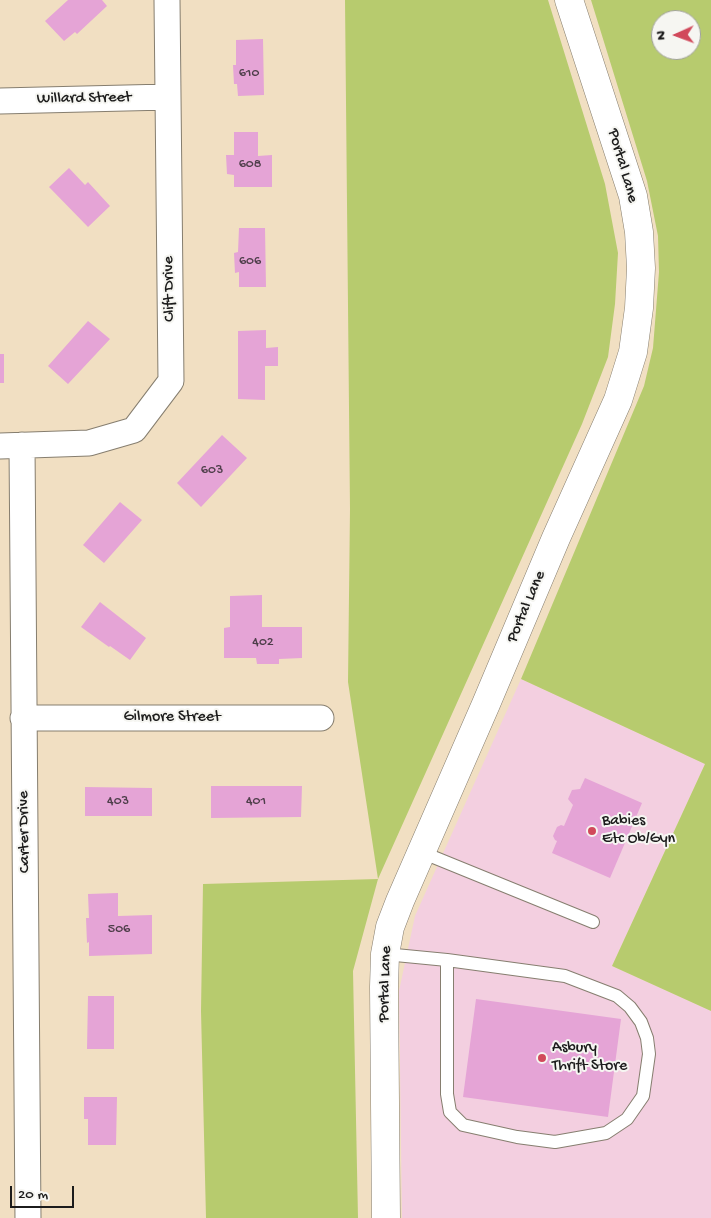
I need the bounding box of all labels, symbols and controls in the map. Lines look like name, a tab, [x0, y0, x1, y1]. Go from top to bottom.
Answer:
north arrow	[651, 10, 701, 60]
text: N	[653, 31, 670, 40]
house number: 610	[239, 66, 259, 82]
street label: Willard Street	[37, 89, 131, 109]
street label: Portal Lane	[602, 127, 642, 205]
house number: 608	[239, 157, 261, 173]
house number: 606	[239, 254, 261, 270]
street label: Clift Drive	[160, 256, 180, 322]
house number: 603	[201, 463, 223, 479]
street label: Portal Lane	[503, 568, 551, 646]
house number: 402	[252, 635, 274, 651]
street label: Gilmore Street	[123, 708, 221, 728]
street label: Carter Drive	[15, 791, 35, 873]
house number: 403	[107, 794, 129, 810]
house number: 401	[246, 794, 266, 810]
place label: Babies Etc Ob/Gyn	[602, 812, 675, 850]
marker: Babies Etc Ob/Gyn	[586, 825, 598, 837]
house number: 506	[108, 922, 130, 938]
street label: Portal Lane	[375, 946, 397, 1022]
place label: Asbury Thrift Store	[552, 1039, 627, 1077]
marker: Asbury Thrift Store	[536, 1052, 548, 1064]
scale bar	[12, 1176, 76, 1208]
text: 20 m	[18, 1186, 48, 1204]

